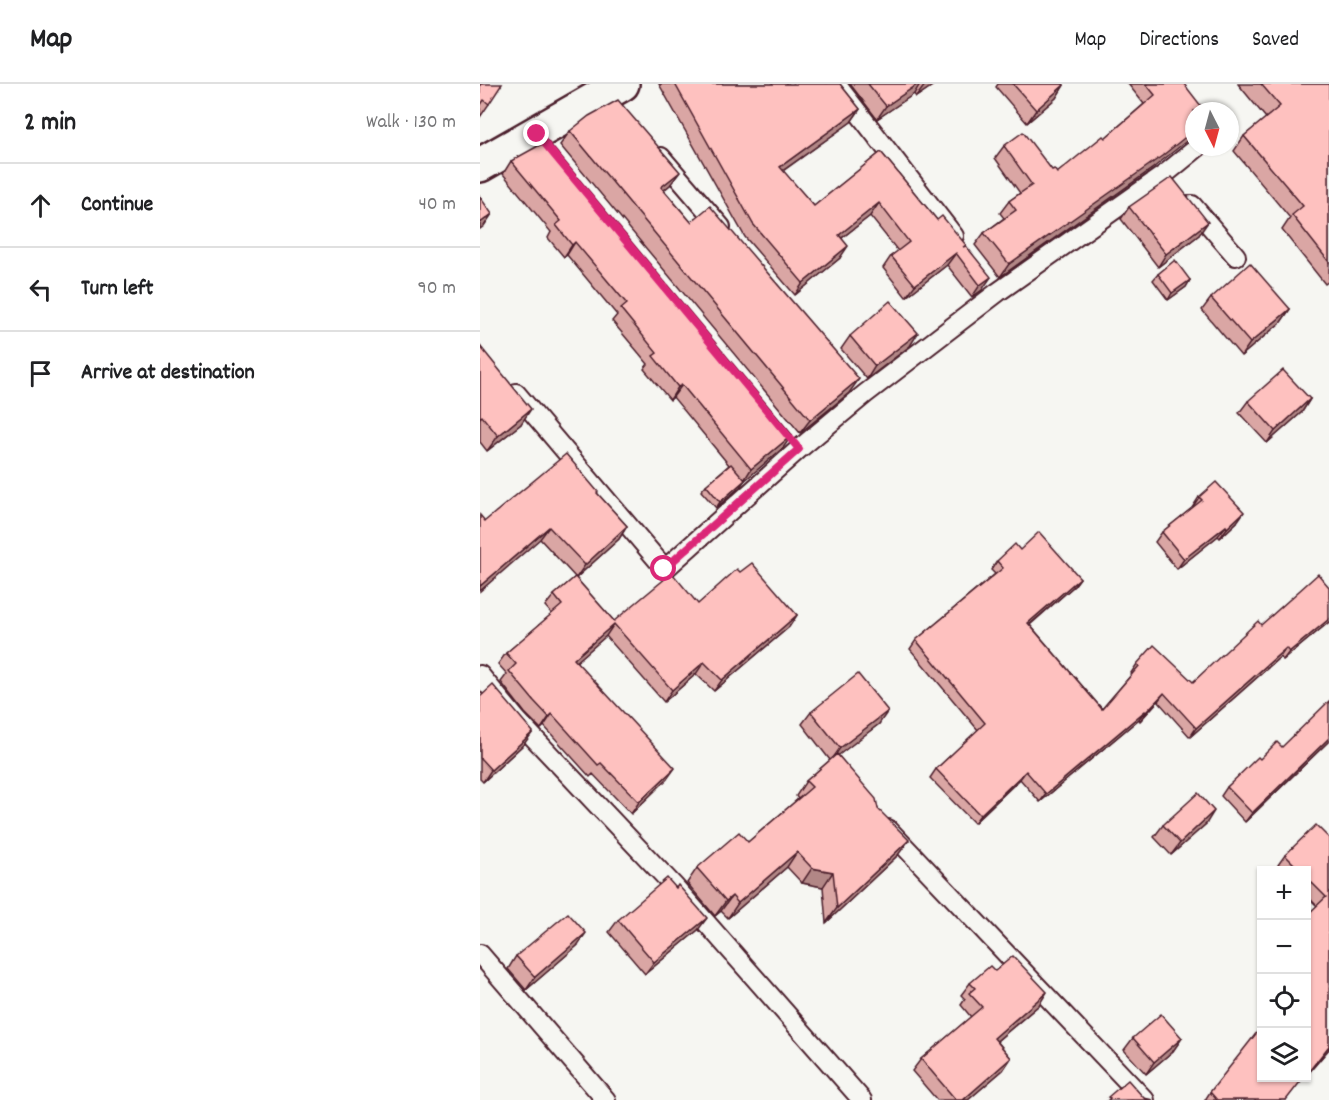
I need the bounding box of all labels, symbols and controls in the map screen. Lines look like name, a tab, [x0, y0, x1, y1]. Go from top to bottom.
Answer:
text: Map	[30, 21, 72, 61]
text: Map	[1075, 26, 1106, 56]
text: Directions	[1139, 26, 1219, 56]
text: Saved	[1252, 26, 1299, 56]
north arrow	[1185, 102, 1239, 156]
text: 2 min	[24, 105, 76, 142]
text: Walk · 130 m	[366, 109, 456, 137]
route end	[523, 120, 549, 146]
icon: ahead	[24, 189, 57, 222]
text: Continue	[81, 190, 153, 221]
text: 40 m	[418, 191, 456, 219]
icon: left	[24, 273, 57, 306]
text: Turn left	[81, 274, 153, 305]
text: 90 m	[418, 275, 456, 303]
icon: arrive	[24, 357, 57, 390]
text: Arrive at destination	[81, 358, 255, 389]
route start	[650, 555, 676, 581]
map controls	[1257, 866, 1311, 1082]
button: +	[1257, 866, 1311, 920]
button: −	[1257, 920, 1311, 974]
button: locate	[1257, 974, 1311, 1028]
button: layers	[1257, 1028, 1311, 1082]

